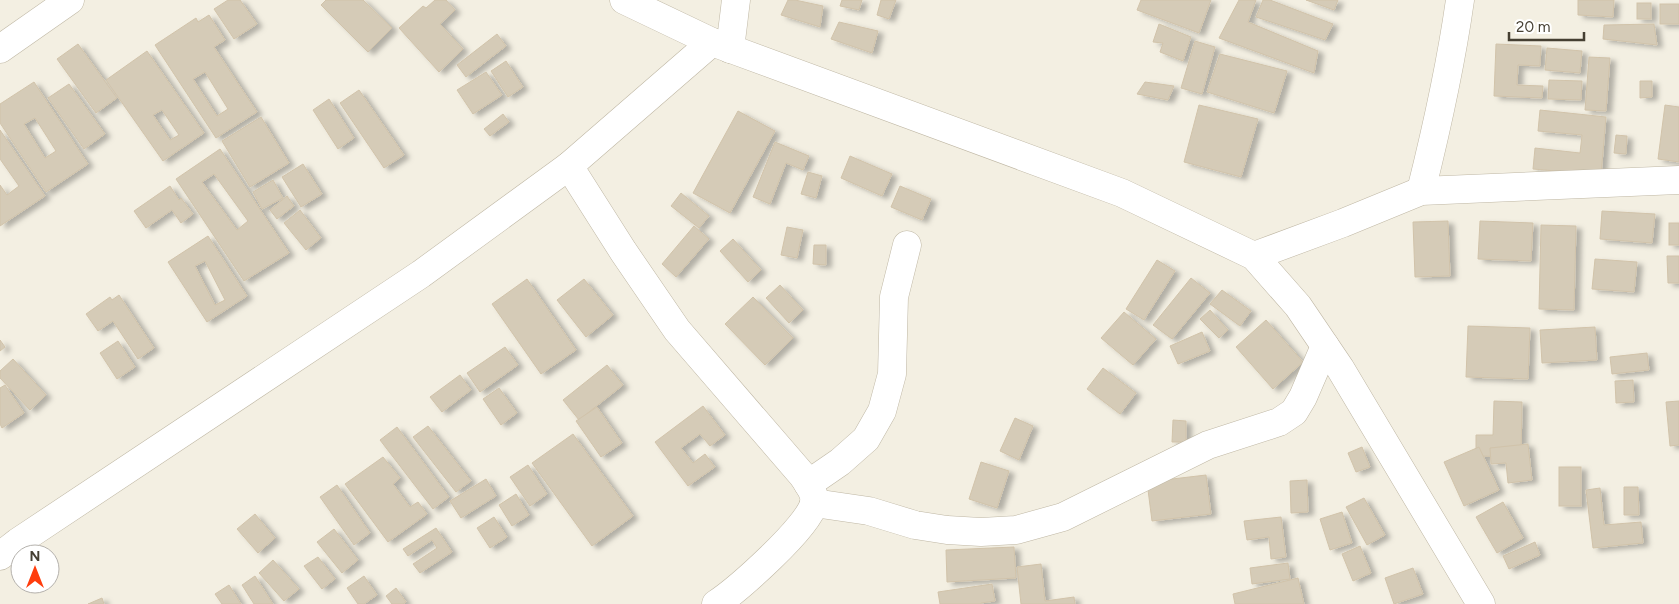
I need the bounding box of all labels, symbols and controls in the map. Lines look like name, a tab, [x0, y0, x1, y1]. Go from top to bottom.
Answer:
scale bar	[1509, 10, 1584, 42]
text: 20 m	[1516, 18, 1550, 36]
north arrow	[10, 544, 60, 594]
text: N	[30, 548, 40, 565]

